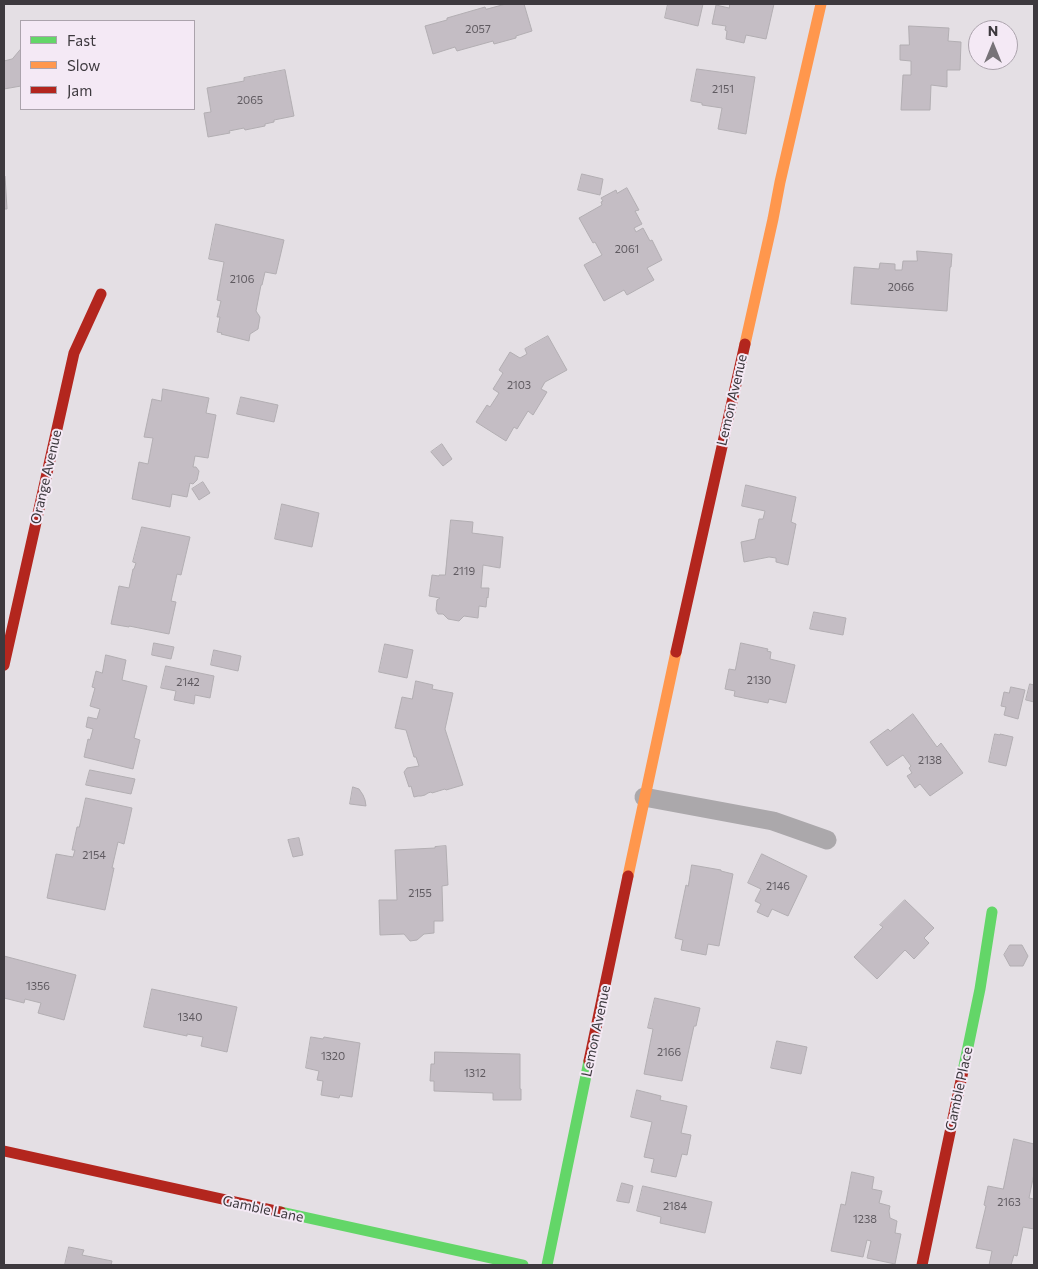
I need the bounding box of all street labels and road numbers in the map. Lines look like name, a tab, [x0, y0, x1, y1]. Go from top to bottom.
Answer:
street label: Lemon Avenue	[713, 353, 751, 447]
street label: Orange Avenue	[27, 428, 65, 526]
street label: Lemon Avenue	[578, 984, 614, 1078]
street label: Gamble Place	[942, 1045, 976, 1133]
street label: Gamble Lane	[221, 1192, 305, 1226]

